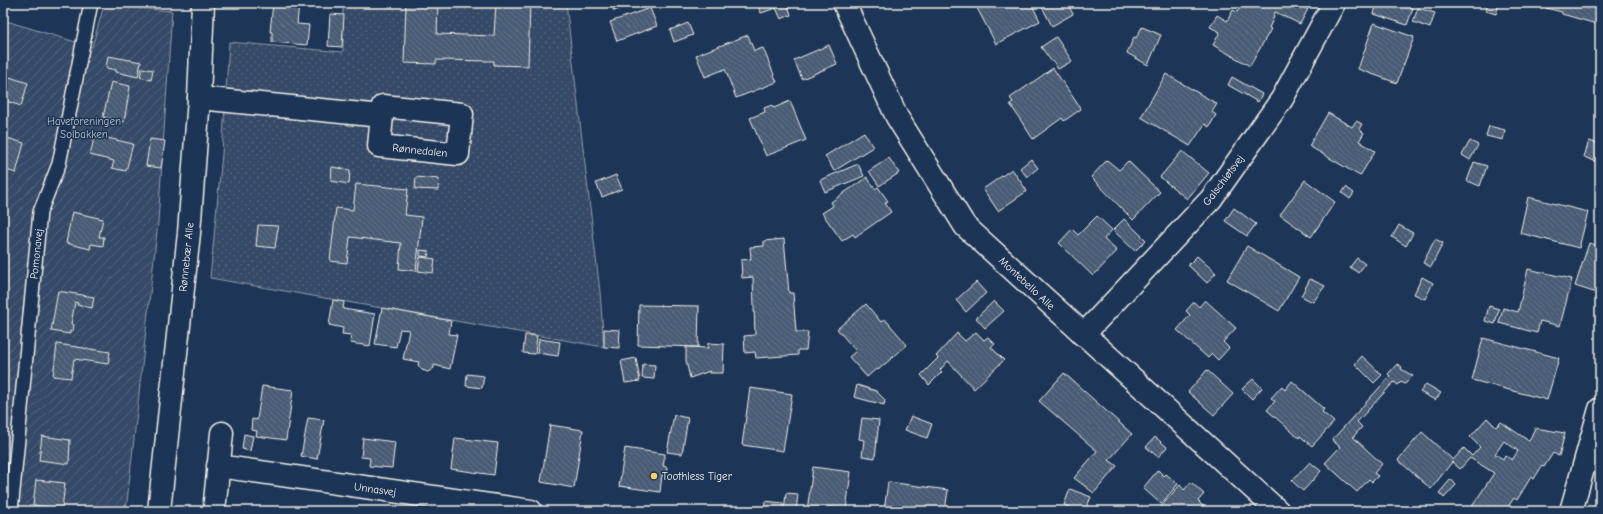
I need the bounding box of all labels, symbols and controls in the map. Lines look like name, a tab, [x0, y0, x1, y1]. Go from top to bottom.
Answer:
park label: Haveforeningen Solbakken	[47, 115, 121, 141]
street label: Rønnedalen	[392, 141, 448, 160]
street label: Galschiøtsvej	[1200, 152, 1247, 208]
street label: Rønnebær Alle	[176, 221, 197, 292]
street label: Pomonavej	[27, 228, 46, 280]
street label: Montebello Alle	[996, 254, 1058, 313]
place label: Toothless Tiger	[662, 470, 733, 483]
marker: Toothless Tiger	[649, 471, 659, 481]
street label: Unnasvej	[353, 480, 397, 499]

